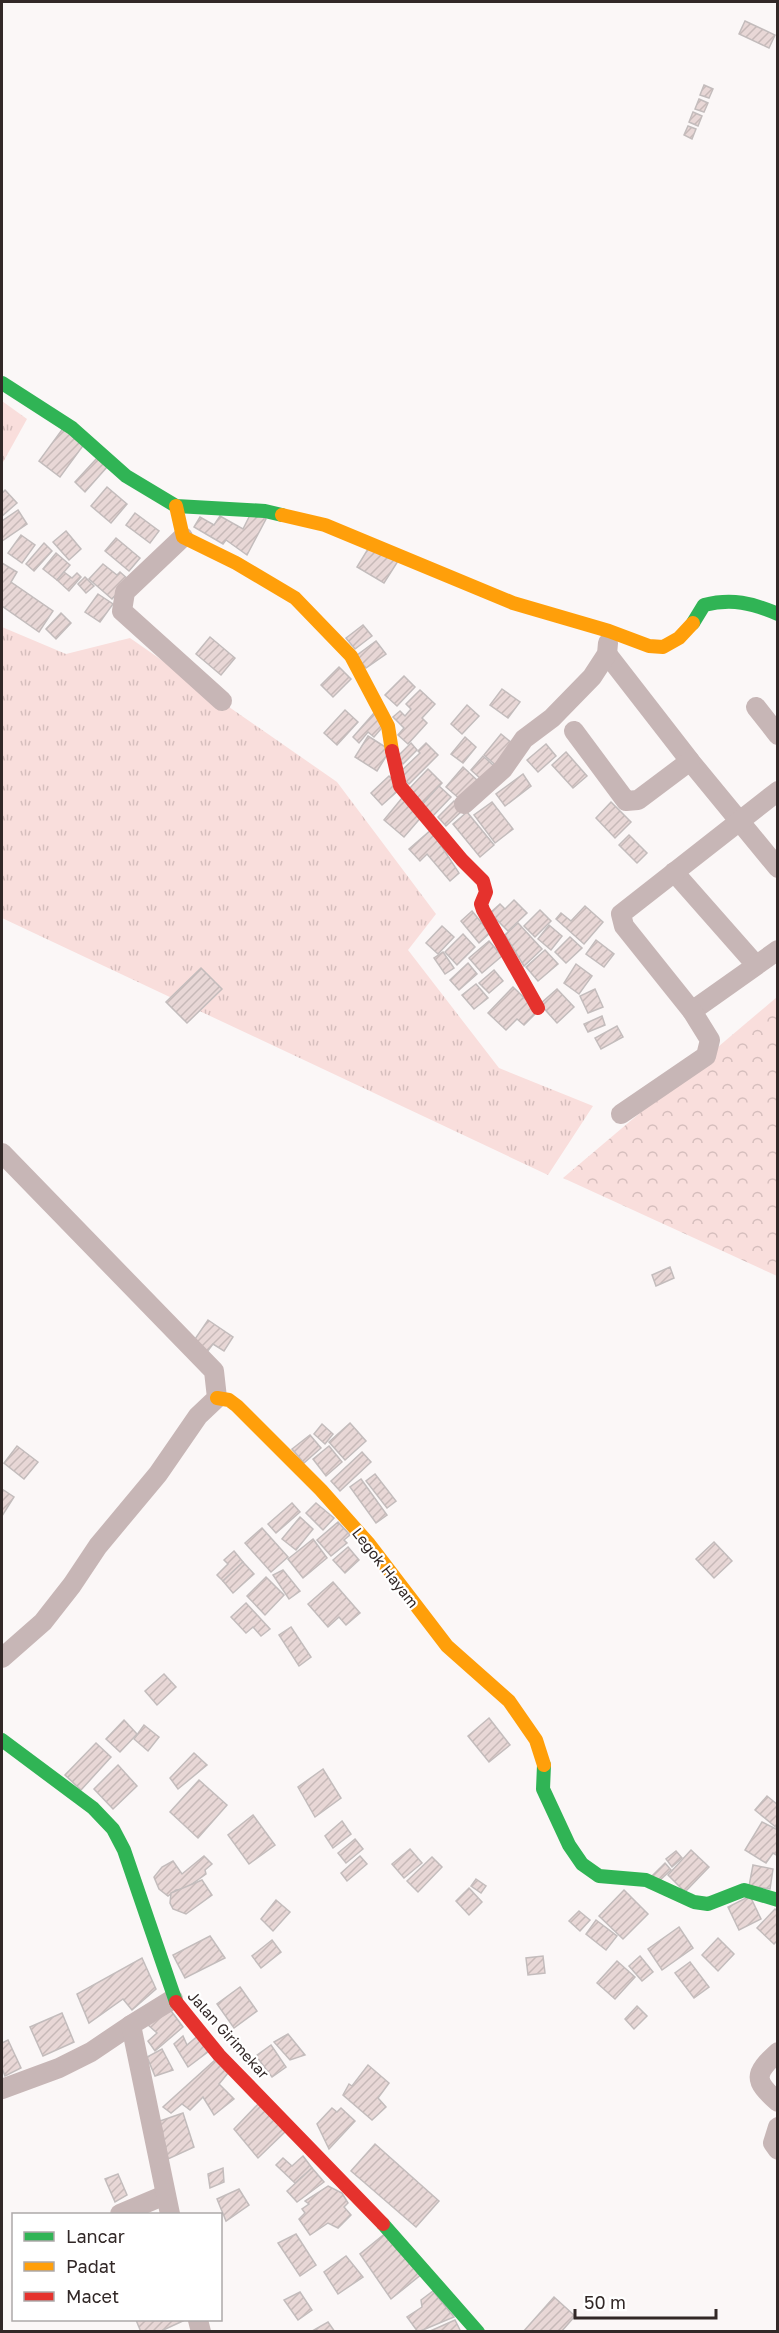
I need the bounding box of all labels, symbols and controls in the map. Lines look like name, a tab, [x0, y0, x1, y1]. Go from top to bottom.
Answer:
street label: Legok Hayam	[349, 1524, 423, 1611]
street label: Jalan Girimekar	[185, 1987, 273, 2082]
legend	[12, 2213, 222, 2321]
text: Lancar	[66, 2225, 125, 2247]
text: Padat	[66, 2255, 116, 2277]
scale bar	[575, 2282, 716, 2320]
text: Macet	[66, 2285, 119, 2307]
text: 50 m	[584, 2291, 626, 2313]

